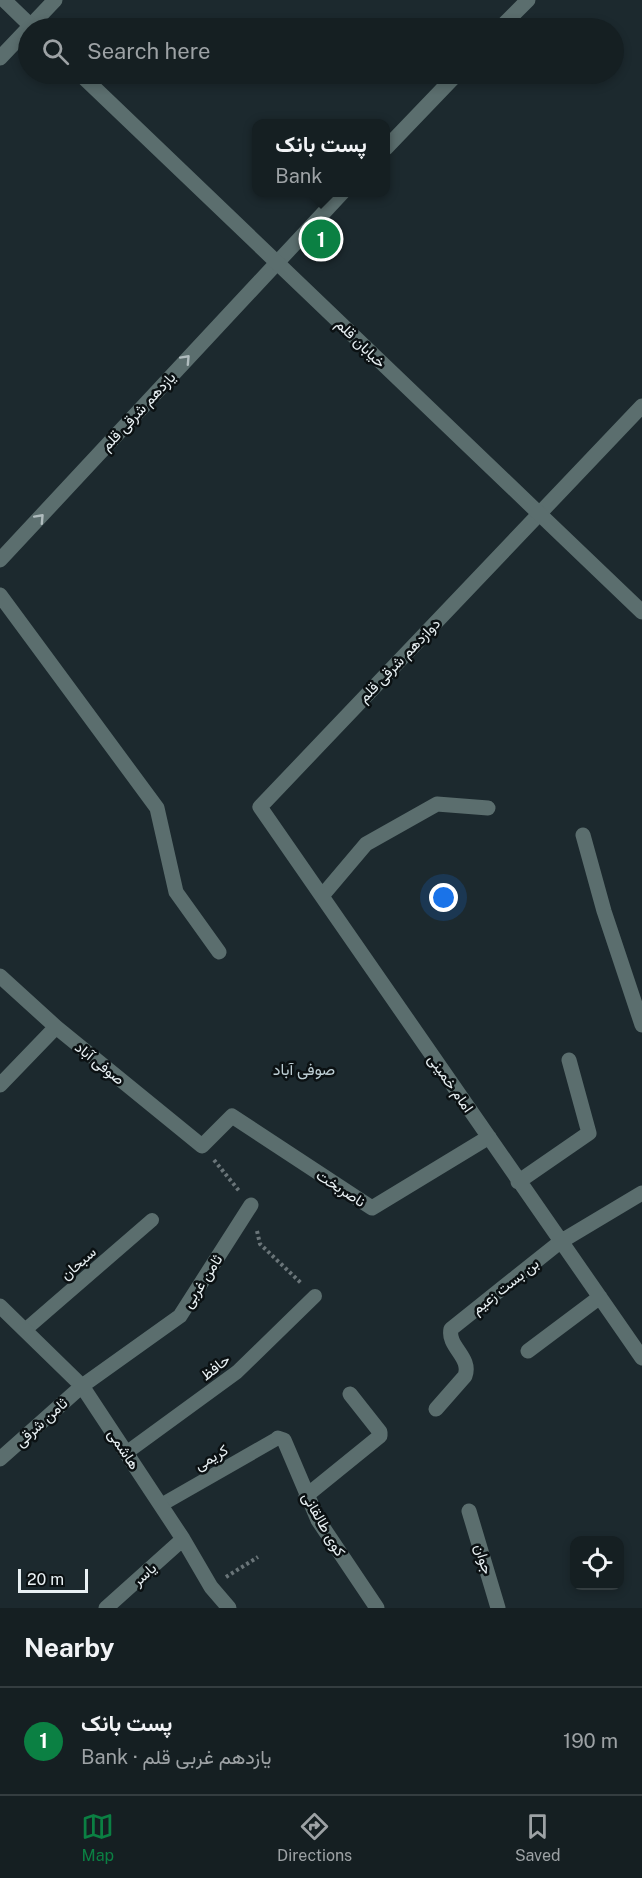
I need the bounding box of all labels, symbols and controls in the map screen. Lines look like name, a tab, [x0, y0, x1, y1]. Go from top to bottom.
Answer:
search box	[18, 18, 624, 84]
icon: search	[39, 35, 72, 68]
text: Search here	[87, 38, 211, 64]
popup	[252, 119, 390, 197]
text: پست بانک	[275, 131, 367, 157]
text: Bank	[275, 164, 323, 188]
pin: 1	[302, 216, 340, 262]
street label: خیابان قلم	[331, 315, 389, 372]
one-way arrow	[179, 355, 190, 366]
street label: یازدهم شرقی قلم	[97, 368, 180, 455]
one-way arrow	[33, 514, 44, 524]
street label: دوازدهم شرقی قلم	[355, 615, 445, 707]
your location	[429, 883, 458, 912]
street label: صوفی آباد	[71, 1038, 128, 1090]
street label: امام خمینی	[423, 1051, 477, 1116]
district label: صوفی آباد	[273, 1060, 335, 1080]
street label: ناصربخت	[313, 1166, 369, 1211]
street label: سبحان	[57, 1243, 100, 1284]
street label: ثامن غربی	[178, 1251, 227, 1312]
street label: بن بست زعیم	[468, 1255, 543, 1319]
street label: حافظ	[197, 1350, 233, 1384]
street label: ثامن شرقی	[11, 1394, 72, 1451]
street label: هاشمی	[103, 1426, 143, 1473]
street label: کریمی	[191, 1441, 232, 1475]
street label: کوی طالقانی	[297, 1489, 349, 1560]
map controls	[570, 1536, 624, 1590]
button: locate	[570, 1536, 624, 1590]
street label: جوان	[470, 1542, 497, 1576]
street label: یاسر	[128, 1559, 160, 1591]
scale bar	[18, 1566, 88, 1594]
text: 20 m	[27, 1570, 64, 1589]
text: Nearby	[24, 1632, 114, 1663]
text: پست بانک	[81, 1710, 172, 1736]
text: 1	[39, 1729, 48, 1753]
text: 190 m	[563, 1729, 618, 1753]
text: Bank · یازدهم غربی قلم	[81, 1745, 272, 1769]
tab: Map	[81, 1810, 114, 1865]
tab: Directions	[277, 1810, 352, 1865]
tab: Saved	[515, 1810, 561, 1865]

